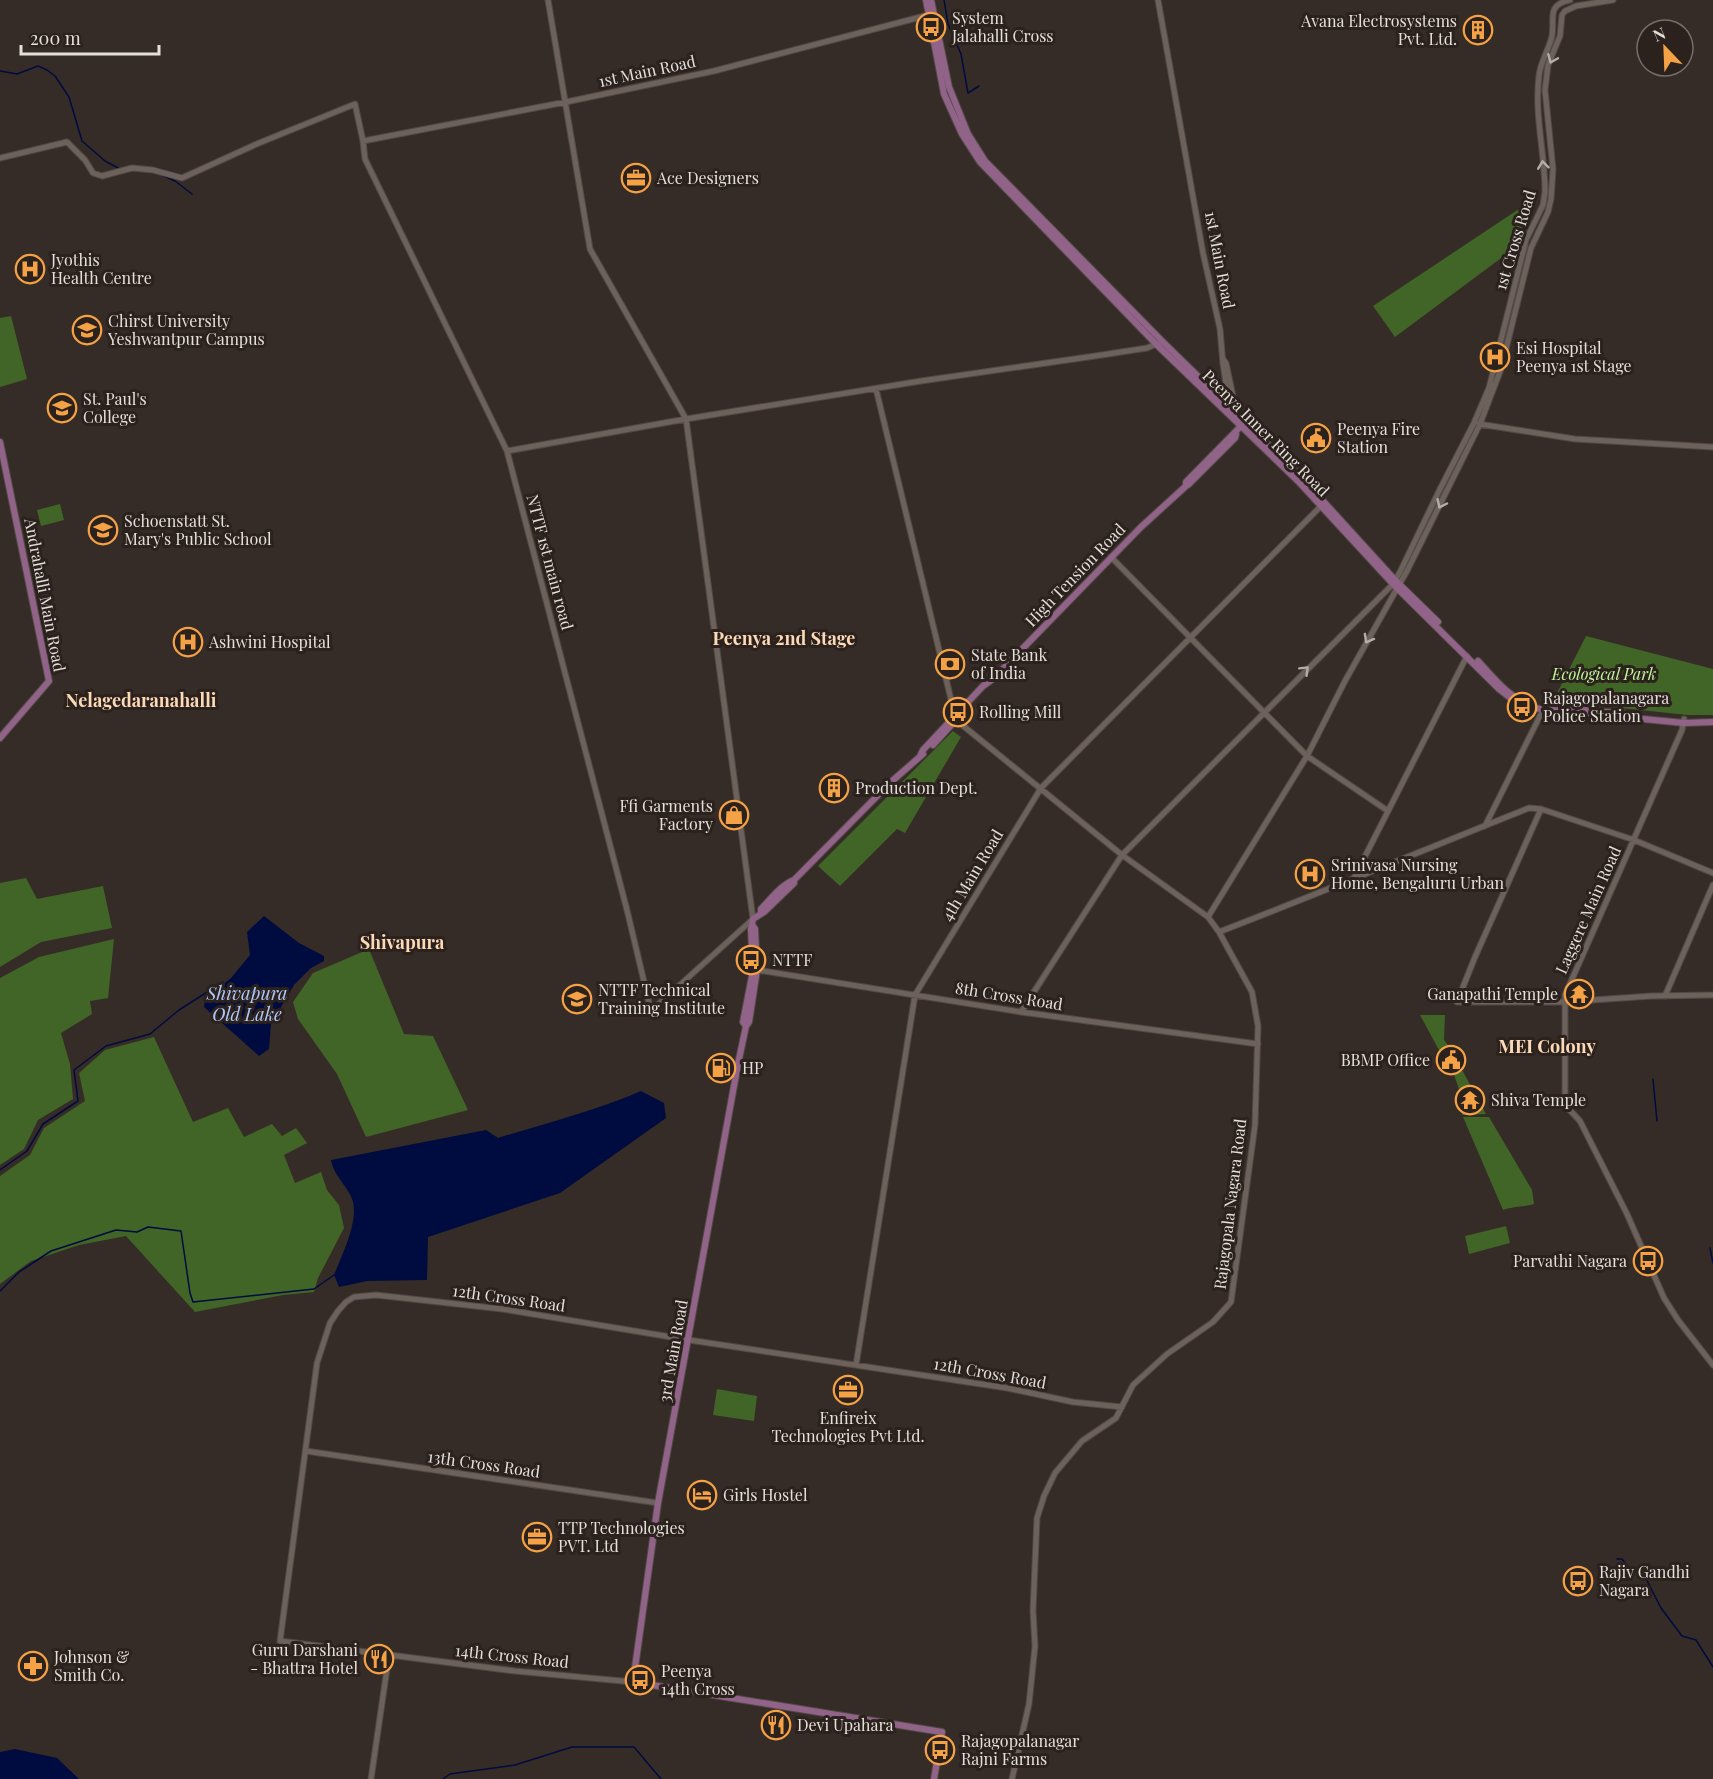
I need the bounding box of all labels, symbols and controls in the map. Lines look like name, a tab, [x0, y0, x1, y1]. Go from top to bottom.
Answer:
place label: System Jalahalli Cross	[951, 7, 1053, 46]
place label: Avana Electrosystems Pvt. Ltd.	[1300, 10, 1457, 49]
bus stop icon: System Jalahalli Cross	[915, 11, 947, 43]
building icon: Avana Electrosystems Pvt. Ltd.	[1462, 14, 1494, 46]
scale bar	[21, 18, 159, 56]
north arrow	[1635, 18, 1695, 78]
text: N	[1650, 22, 1669, 46]
text: 200 m	[30, 26, 81, 50]
street label: 1st Main Road	[596, 50, 697, 91]
one-way arrow	[1547, 52, 1559, 63]
one-way arrow	[1538, 160, 1550, 169]
office icon: Ace Designers	[620, 162, 652, 194]
place label: Ace Designers	[656, 167, 759, 188]
street label: 1st Cross Road	[1489, 187, 1540, 293]
street label: 1st Main Road	[1201, 209, 1240, 310]
place label: Jyothis Health Centre	[50, 249, 152, 288]
hospital icon: Jyothis Health Centre	[14, 253, 46, 285]
place label: Chirst University Yeshwantpur Campus	[107, 310, 265, 349]
school or university icon: Chirst University Yeshwantpur Campus	[71, 314, 103, 346]
place label: Esi Hospital Peenya 1st Stage	[1516, 337, 1632, 376]
hospital icon: Esi Hospital Peenya 1st Stage	[1479, 341, 1511, 373]
street label: Peenya Inner Ring Road	[1198, 365, 1334, 501]
place label: St. Paul's College	[83, 388, 147, 427]
school or university icon: St. Paul's College	[46, 392, 78, 424]
place label: Peenya Fire Station	[1337, 418, 1420, 457]
public building icon: Peenya Fire Station	[1300, 422, 1332, 454]
street label: NTTF 1st main road	[522, 492, 579, 632]
one-way arrow	[1436, 497, 1448, 508]
place label: Schoenstatt St. Mary's Public School	[124, 510, 272, 549]
school or university icon: Schoenstatt St. Mary's Public School	[87, 514, 119, 546]
street label: Andrahalli Main Road	[20, 516, 71, 673]
street label: High Tension Road	[1020, 519, 1129, 631]
hospital icon: Ashwini Hospital	[172, 626, 204, 658]
district label: Peenya 2nd Stage	[713, 626, 855, 650]
place label: Ashwini Hospital	[208, 631, 331, 652]
one-way arrow	[1364, 632, 1375, 643]
place label: State Bank of India	[971, 644, 1048, 683]
bank icon: State Bank of India	[934, 648, 966, 680]
park label: Ecological Park	[1551, 663, 1656, 684]
one-way arrow	[1298, 667, 1309, 678]
place label: Rajagopalanagara Police Station	[1543, 687, 1669, 726]
district label: Nelagedaranahalli	[66, 688, 217, 712]
bus stop icon: Rajagopalanagara Police Station	[1506, 691, 1538, 723]
bus stop icon: Rolling Mill	[942, 696, 974, 728]
place label: Rolling Mill	[979, 701, 1062, 722]
building icon: Production Dept.	[818, 772, 850, 804]
place label: Production Dept.	[855, 777, 978, 798]
place label: Ffi Garments Factory	[619, 795, 713, 834]
shop icon: Ffi Garments Factory	[718, 799, 750, 831]
street label: 4th Main Road	[936, 825, 1007, 924]
street label: Laggere Main Road	[1550, 843, 1625, 977]
place label: Srinivasa Nursing Home, Bengaluru Urban	[1331, 854, 1504, 893]
hospital icon: Srinivasa Nursing Home, Bengaluru Urban	[1294, 858, 1326, 890]
district label: Shivapura	[360, 930, 445, 954]
bus stop icon: NTTF	[735, 944, 767, 976]
place label: NTTF	[772, 949, 812, 970]
street label: 8th Cross Road	[954, 977, 1064, 1014]
temple icon: Ganapathi Temple	[1563, 978, 1595, 1010]
place label: NTTF Technical Training Institute	[598, 979, 725, 1018]
water label: Shivapura Old Lake	[206, 981, 287, 1026]
school or university icon: NTTF Technical Training Institute	[561, 983, 593, 1015]
place label: Ganapathi Temple	[1427, 983, 1558, 1004]
district label: MEI Colony	[1498, 1034, 1596, 1058]
public building icon: BBMP Office	[1435, 1044, 1467, 1076]
place label: BBMP Office	[1341, 1049, 1430, 1070]
fuel station icon: HP	[705, 1052, 737, 1084]
place label: HP	[742, 1057, 763, 1078]
temple icon: Shiva Temple	[1454, 1084, 1486, 1116]
place label: Shiva Temple	[1491, 1089, 1586, 1110]
street label: Rajagopala Nagara Road	[1209, 1117, 1250, 1290]
bus stop icon: Parvathi Nagara	[1632, 1245, 1664, 1277]
place label: Parvathi Nagara	[1513, 1250, 1627, 1271]
street label: 12th Cross Road	[451, 1279, 567, 1316]
street label: 3rd Main Road	[653, 1298, 692, 1404]
street label: 12th Cross Road	[932, 1352, 1048, 1393]
office icon: Enfireix Technologies Pvt Ltd.	[832, 1374, 864, 1406]
place label: Enfireix Technologies Pvt Ltd.	[771, 1407, 925, 1446]
street label: 13th Cross Road	[427, 1445, 542, 1482]
hotel icon: Girls Hostel	[686, 1479, 718, 1511]
place label: Girls Hostel	[723, 1484, 808, 1505]
place label: TTP Technologies PVT. Ltd	[558, 1517, 685, 1556]
office icon: TTP Technologies PVT. Ltd	[521, 1521, 553, 1553]
place label: Rajiv Gandhi Nagara	[1599, 1561, 1690, 1600]
bus stop icon: Rajiv Gandhi Nagara	[1562, 1565, 1594, 1597]
place label: Guru Darshani - Bhattra Hotel	[250, 1639, 358, 1678]
street label: 14th Cross Road	[454, 1639, 570, 1672]
restaurant icon: Guru Darshani - Bhattra Hotel	[363, 1643, 395, 1675]
place label: Johnson & Smith Co.	[53, 1646, 130, 1685]
pharmacy icon: Johnson & Smith Co.	[17, 1650, 49, 1682]
place label: Peenya 14th Cross	[661, 1660, 735, 1699]
bus stop icon: Peenya 14th Cross	[624, 1664, 656, 1696]
restaurant icon: Devi Upahara	[760, 1709, 792, 1741]
place label: Devi Upahara	[797, 1714, 894, 1735]
place label: Rajagopalanagar Rajni Farms	[961, 1730, 1079, 1769]
bus stop icon: Rajagopalanagar Rajni Farms	[924, 1734, 956, 1766]

